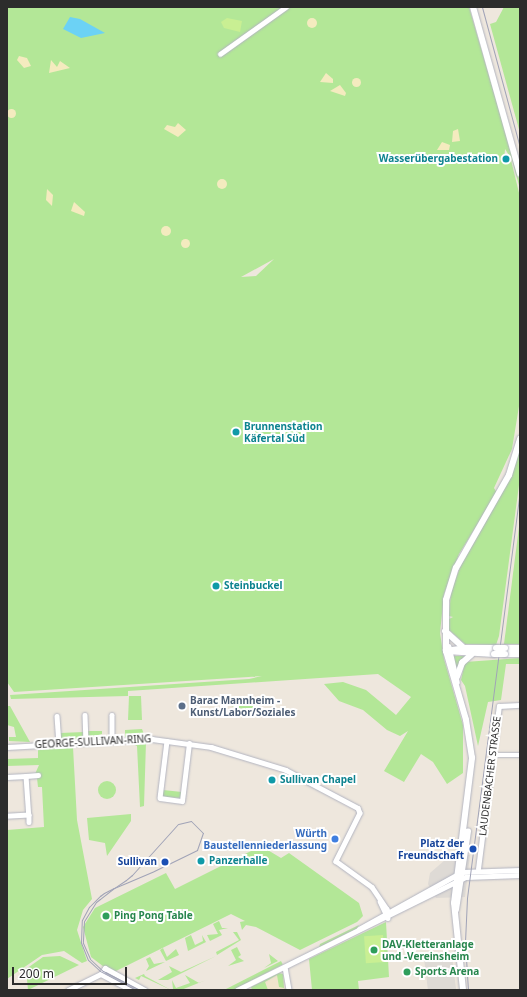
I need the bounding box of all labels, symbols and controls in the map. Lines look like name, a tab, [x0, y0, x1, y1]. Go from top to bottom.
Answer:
place label: Wasserübergabestation	[379, 153, 498, 165]
marker: Wasserübergabestation	[501, 154, 511, 164]
place label: Brunnenstation Käfertal Süd	[244, 420, 323, 444]
marker: Brunnenstation Käfertal Süd	[231, 427, 241, 437]
place label: Steinbuckel	[224, 580, 282, 592]
marker: Steinbuckel	[211, 581, 221, 591]
place label: Barac Mannheim - Kunst/Labor/Soziales	[190, 694, 295, 718]
marker: Barac Mannheim - Kunst/Labor/Soziales	[177, 701, 187, 711]
street label: LAUDENBACHER STRASSE	[477, 716, 503, 836]
street label: GEORGE-SULLIVAN-RING	[34, 733, 152, 751]
place label: Sullivan Chapel	[280, 774, 356, 786]
marker: Sullivan Chapel	[267, 775, 277, 785]
place label: Würth Baustellenniederlassung	[204, 827, 327, 850]
marker: Würth Baustellenniederlassung	[330, 834, 340, 844]
place label: Platz der Freundschaft	[398, 837, 464, 860]
marker: Platz der Freundschaft	[467, 843, 479, 855]
place label: Panzerhalle	[209, 855, 267, 867]
place label: Sullivan	[118, 856, 157, 868]
marker: Panzerhalle	[196, 856, 206, 866]
marker: Sullivan	[160, 857, 170, 867]
place label: Ping Pong Table	[114, 910, 193, 922]
marker: Ping Pong Table	[101, 911, 111, 921]
place label: DAV-Kletteranlage und -Vereinsheim	[382, 938, 474, 962]
marker: DAV-Kletteranlage und -Vereinsheim	[369, 945, 379, 955]
scale bar	[14, 959, 129, 985]
text: 200 m	[19, 965, 54, 982]
place label: Sports Arena	[415, 966, 479, 978]
marker: Sports Arena	[402, 967, 412, 977]

